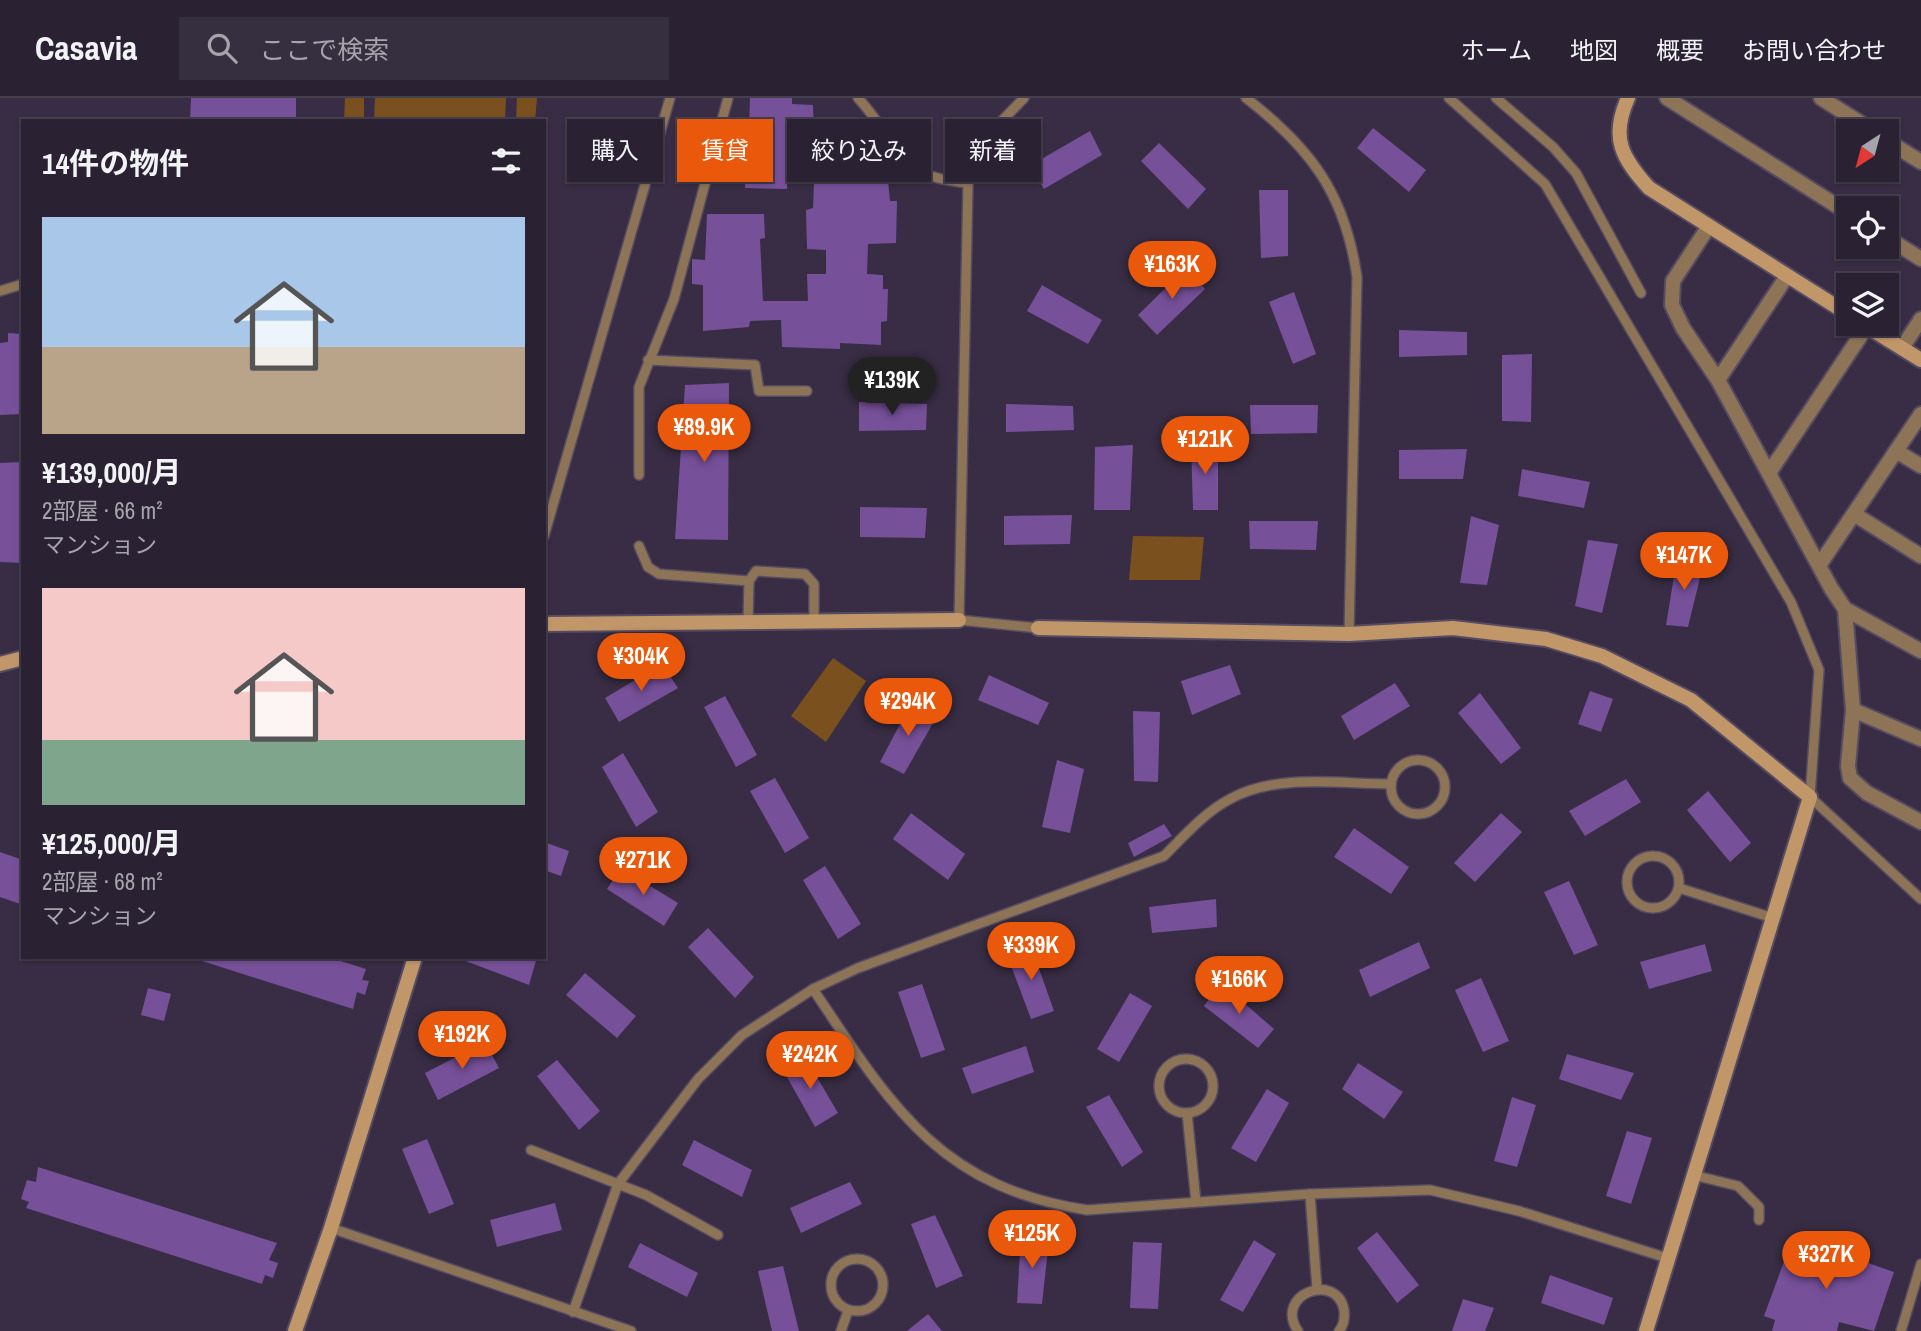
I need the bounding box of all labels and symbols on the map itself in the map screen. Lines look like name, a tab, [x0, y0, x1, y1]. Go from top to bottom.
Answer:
north arrow	[1836, 119, 1899, 182]
pin: ¥163K	[1123, 242, 1221, 301]
pin: ¥139K	[843, 358, 941, 417]
pin: ¥89.9K	[647, 404, 761, 464]
pin: ¥121K	[1156, 416, 1254, 476]
pin: ¥147K	[1635, 532, 1733, 592]
pin: ¥304K	[592, 634, 690, 693]
pin: ¥294K	[859, 678, 957, 738]
pin: ¥271K	[594, 838, 692, 897]
pin: ¥339K	[982, 922, 1080, 982]
pin: ¥166K	[1190, 956, 1288, 1016]
pin: ¥192K	[413, 1012, 511, 1071]
pin: ¥242K	[761, 1032, 859, 1091]
pin: ¥125K	[983, 1210, 1081, 1270]
pin: ¥327K	[1777, 1232, 1875, 1291]

